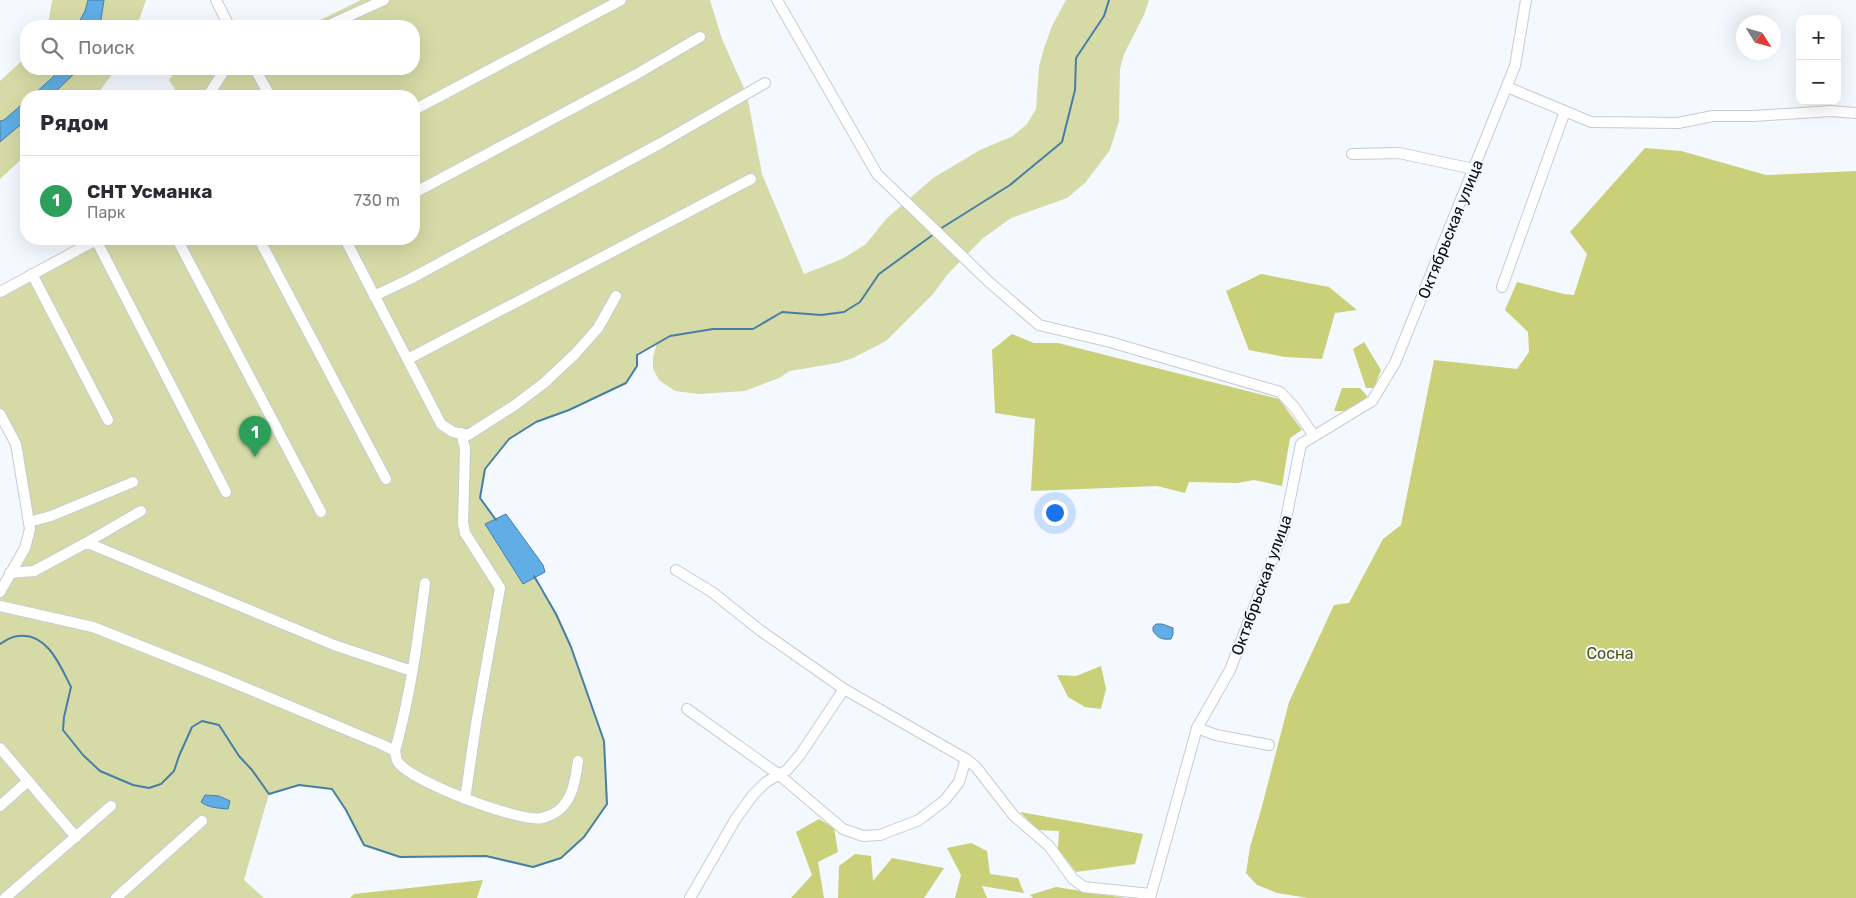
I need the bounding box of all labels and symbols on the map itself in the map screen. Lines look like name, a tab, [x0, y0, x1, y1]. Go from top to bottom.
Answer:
north arrow	[1736, 15, 1781, 60]
street label: Октябрьская улица	[1414, 157, 1487, 301]
pin: 1	[239, 416, 271, 457]
your location	[1042, 500, 1068, 526]
street label: Октябрьская улица	[1227, 512, 1296, 658]
park label: Сосна	[1586, 644, 1634, 663]

